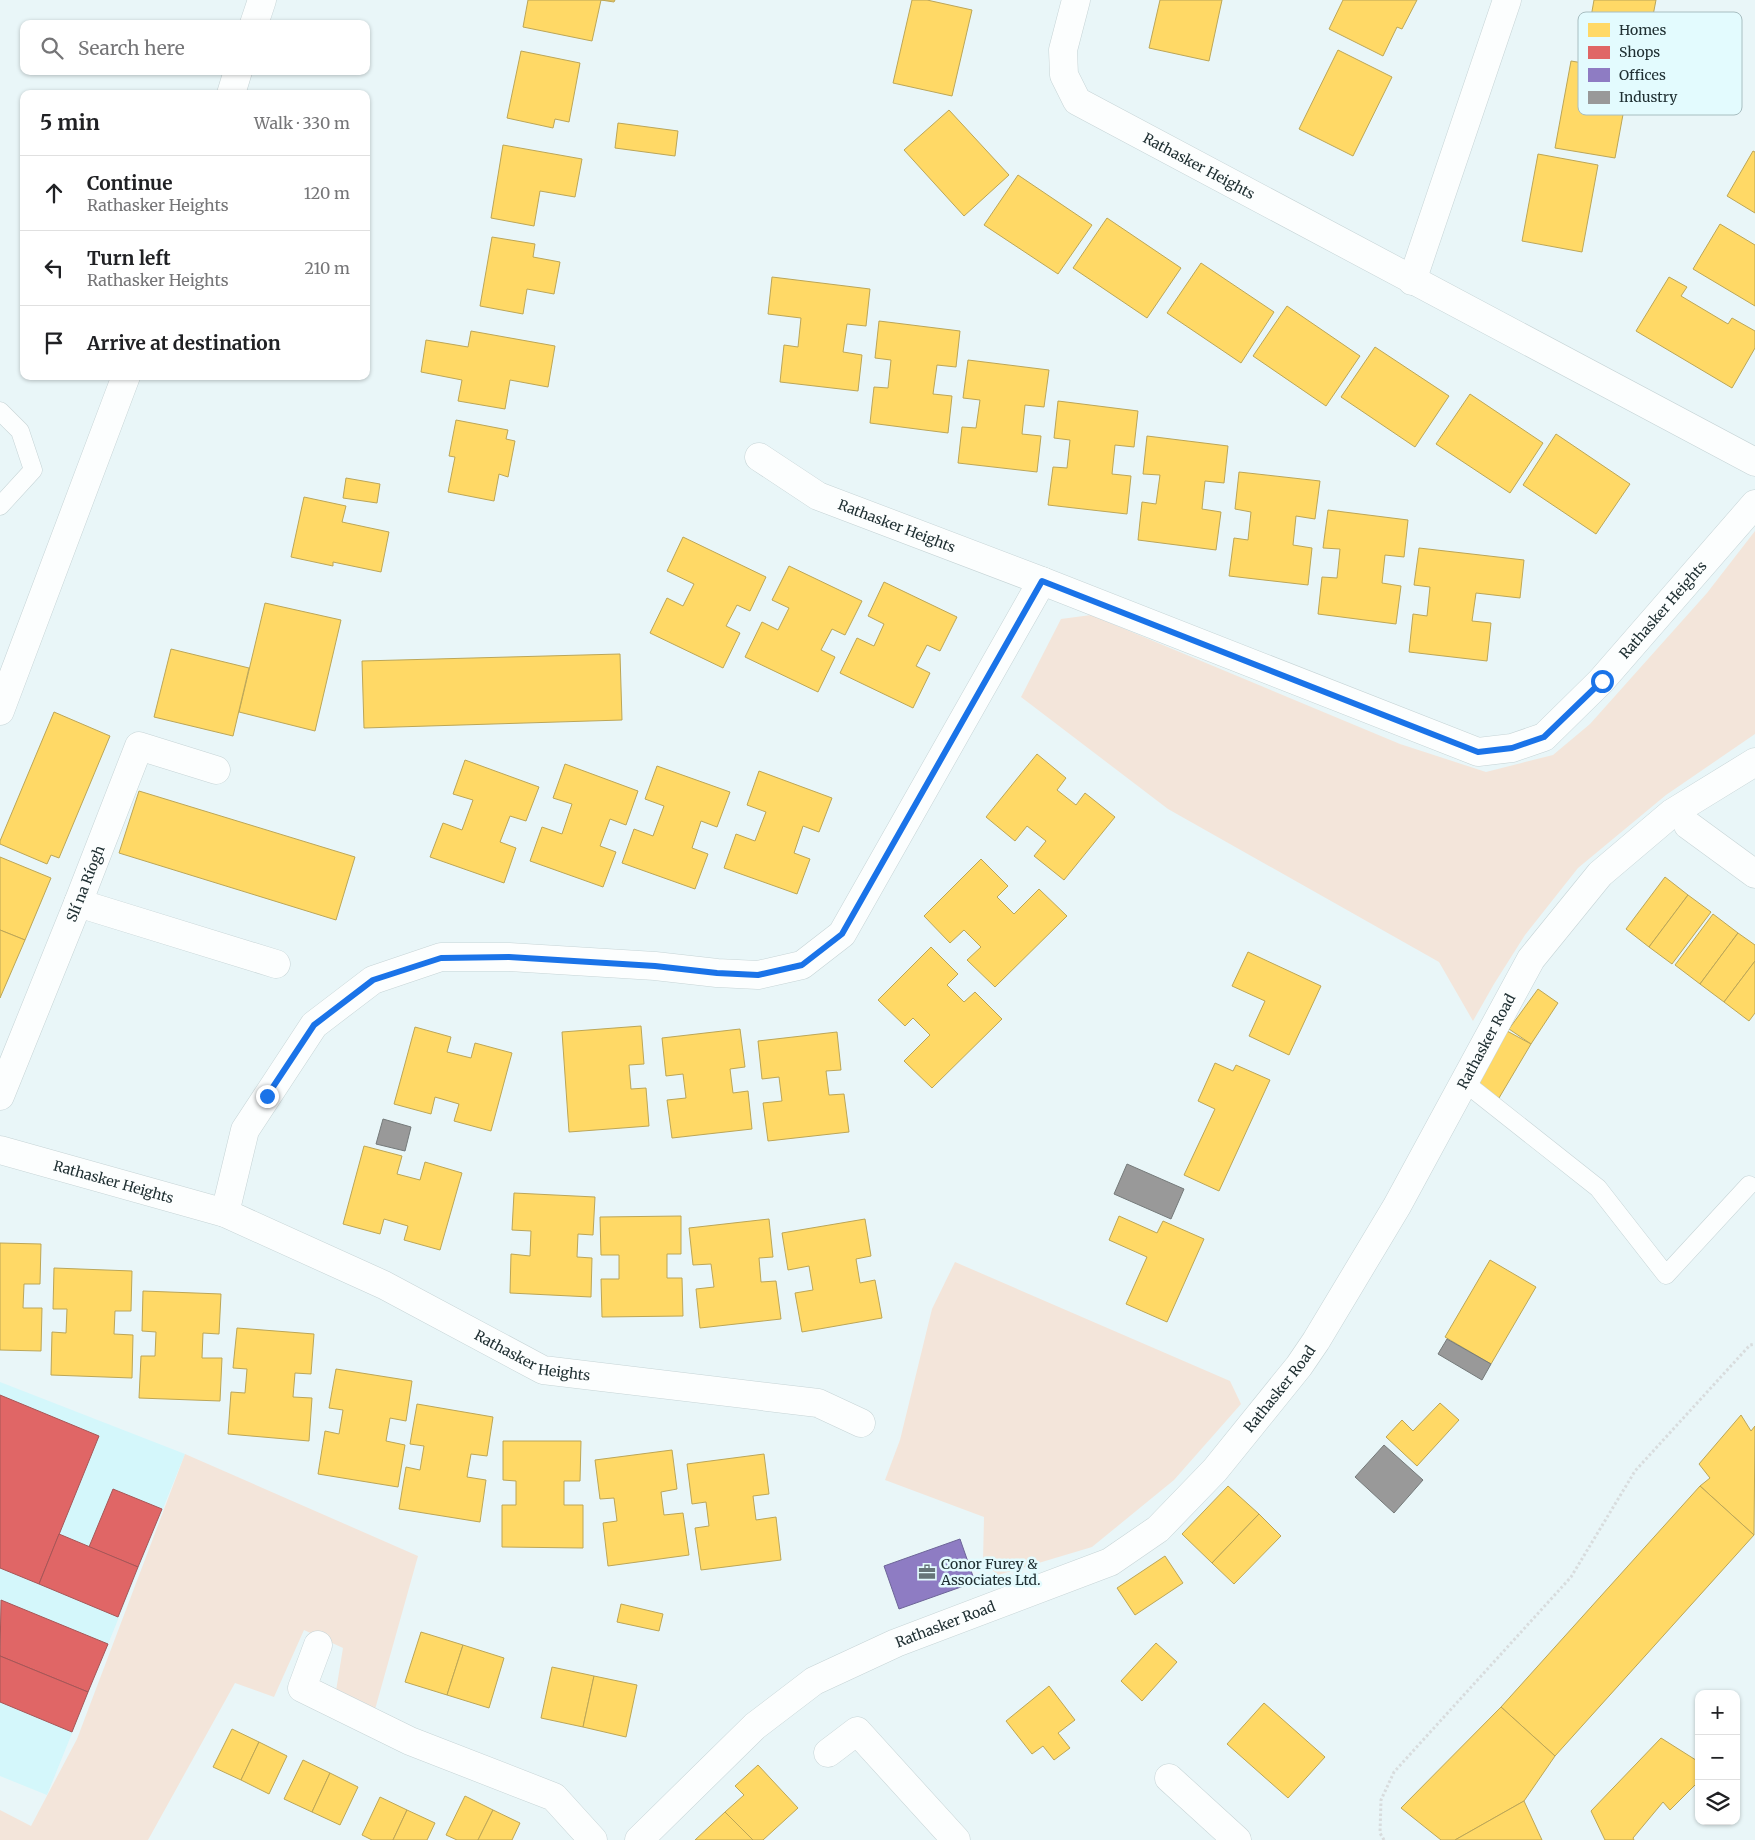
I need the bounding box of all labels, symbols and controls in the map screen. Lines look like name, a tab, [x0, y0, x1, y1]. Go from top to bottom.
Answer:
legend	[1578, 12, 1742, 115]
search box	[20, 20, 370, 75]
text: Homes	[1619, 21, 1666, 39]
icon: search	[38, 34, 66, 62]
text: Search here	[78, 36, 185, 60]
text: Shops	[1619, 43, 1660, 61]
text: Offices	[1619, 66, 1666, 84]
text: Industry	[1619, 88, 1678, 106]
text: 5 min	[40, 109, 100, 136]
text: Walk · 330 m	[254, 113, 350, 133]
street label: Rathasker Heights	[1140, 129, 1258, 203]
text: Continue	[87, 171, 173, 195]
icon: ahead	[40, 179, 68, 207]
text: 120 m	[304, 183, 350, 203]
text: Rathasker Heights	[87, 195, 229, 215]
text: Turn left	[87, 246, 171, 270]
icon: left	[40, 254, 68, 282]
text: 210 m	[305, 258, 350, 278]
text: Rathasker Heights	[87, 270, 229, 290]
icon: arrive	[40, 329, 68, 357]
text: Arrive at destination	[87, 331, 281, 355]
street label: Rathasker Heights	[836, 495, 958, 556]
street label: Rathasker Heights	[1615, 557, 1711, 662]
route start	[1591, 670, 1614, 693]
street label: Slí na Ríogh	[62, 843, 109, 924]
street label: Rathasker Road	[1453, 990, 1520, 1092]
route end	[256, 1085, 279, 1108]
street label: Rathasker Heights	[51, 1156, 176, 1207]
street label: Rathasker Heights	[471, 1326, 591, 1385]
street label: Rathasker Road	[1240, 1342, 1320, 1436]
place label: Conor Furey & Associates Ltd.	[940, 1555, 1041, 1589]
office icon: Conor Furey & Associates Ltd.	[917, 1562, 937, 1582]
street label: Rathasker Road	[893, 1597, 998, 1651]
map controls	[1695, 1690, 1740, 1825]
button: +	[1695, 1690, 1740, 1735]
button: −	[1695, 1735, 1740, 1780]
button: layers	[1695, 1780, 1740, 1825]

